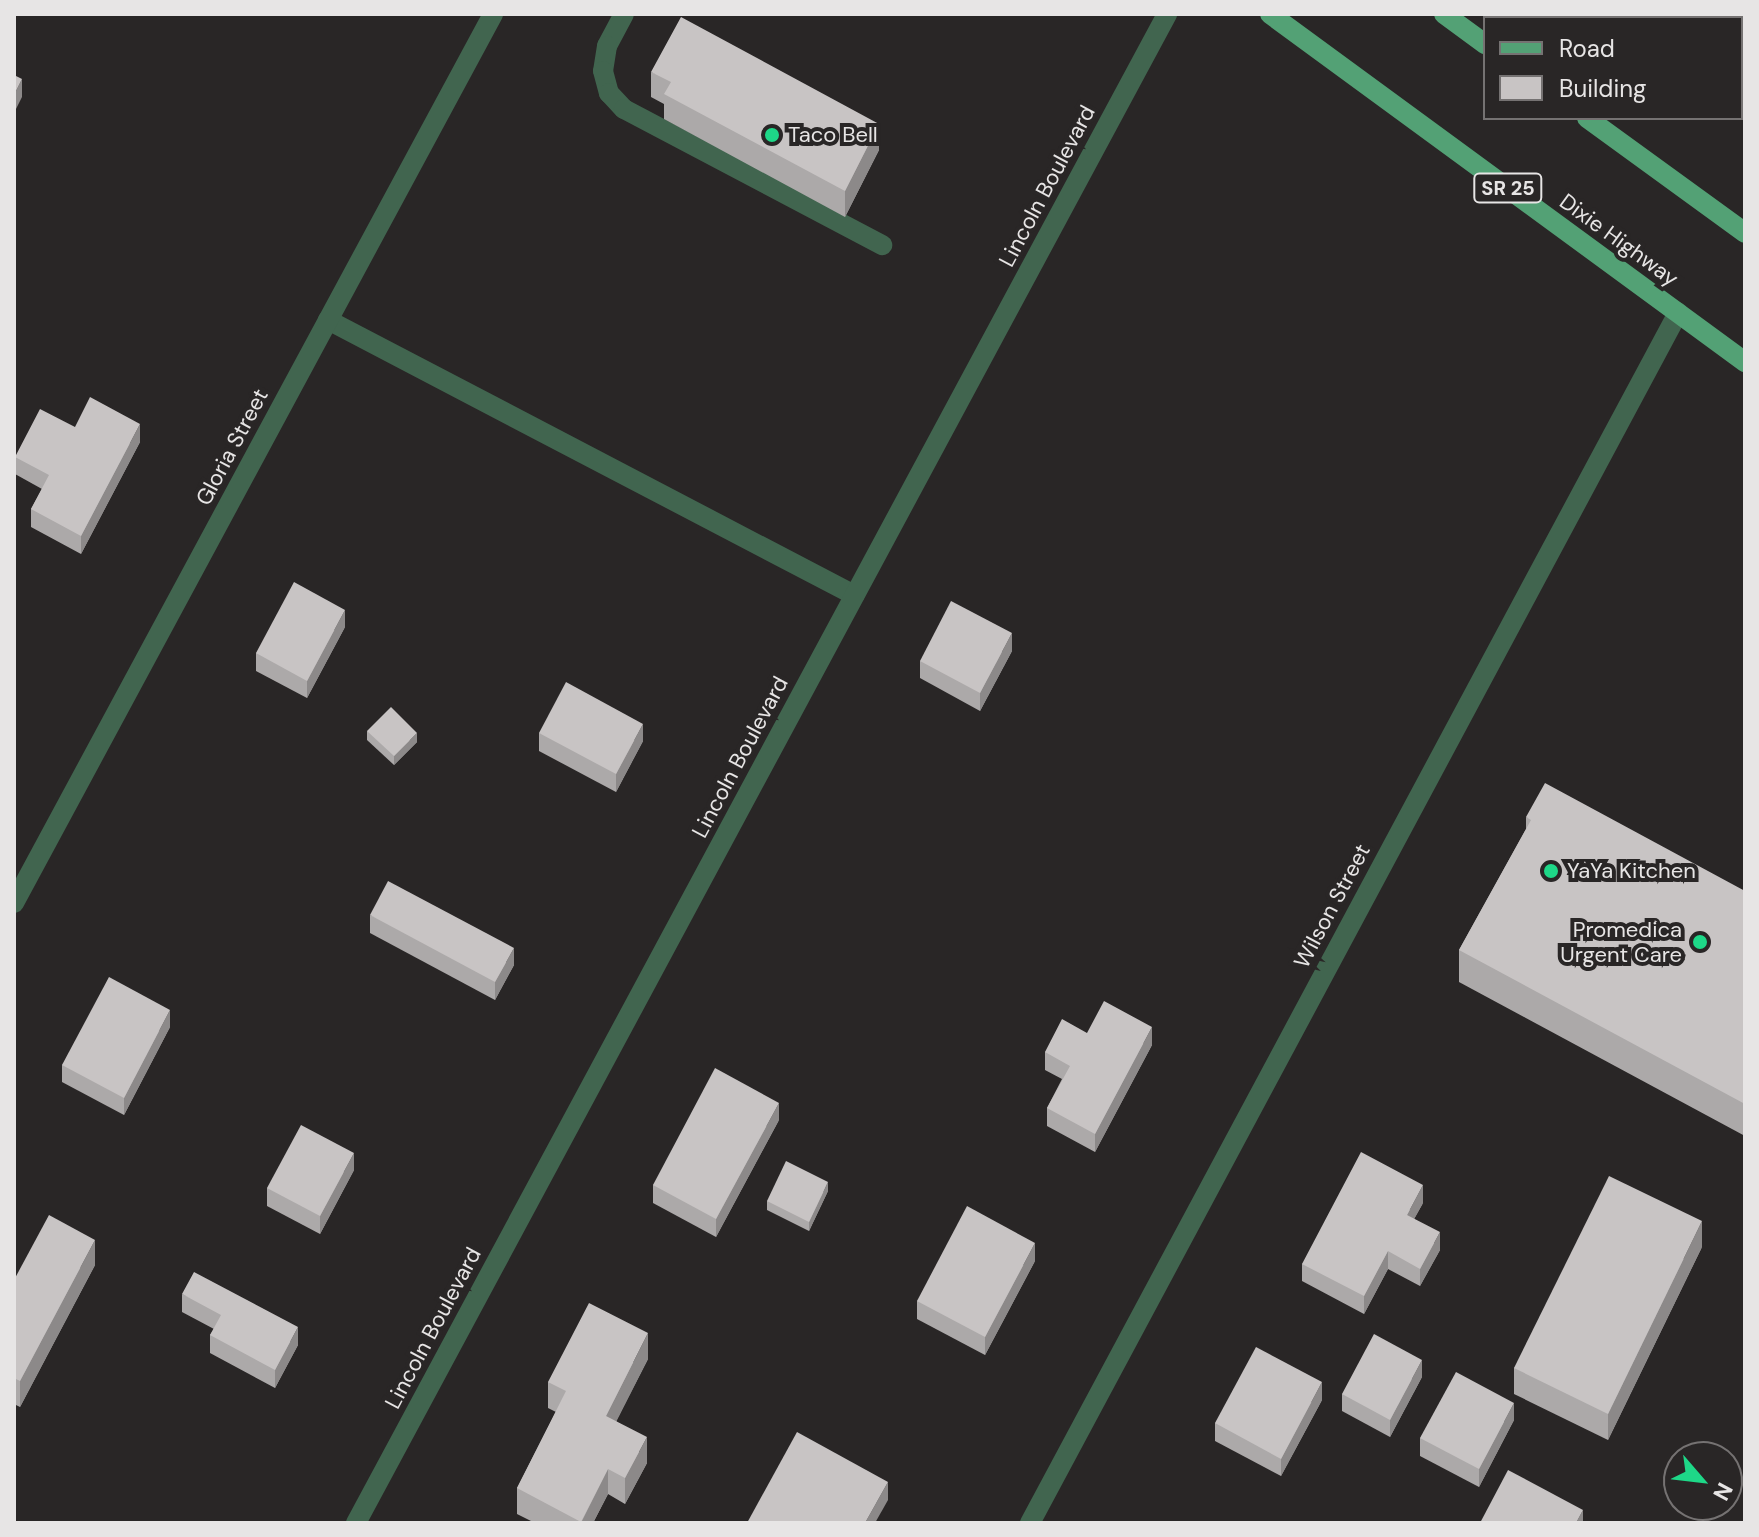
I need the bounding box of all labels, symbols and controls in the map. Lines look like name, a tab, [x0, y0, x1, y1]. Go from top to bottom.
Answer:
legend	[1483, 16, 1743, 120]
text: Road	[1559, 33, 1615, 64]
text: Building	[1559, 73, 1646, 104]
street label: Lincoln Boulevard	[993, 101, 1101, 271]
place label: Taco Bell	[788, 122, 878, 148]
marker: Taco Bell	[763, 126, 781, 144]
road number: SR 25	[1472, 172, 1544, 204]
street label: Dixie Highway	[1554, 188, 1684, 292]
street label: Gloria Street	[190, 384, 274, 510]
street label: Lincoln Boulevard	[686, 672, 794, 842]
street label: Wilson Street	[1288, 840, 1376, 972]
place label: YaYa Kitchen	[1567, 858, 1696, 884]
marker: YaYa Kitchen	[1542, 862, 1560, 880]
place label: Promedica Urgent Care	[1560, 916, 1682, 968]
marker: Promedica Urgent Care	[1689, 931, 1711, 953]
street label: Lincoln Boulevard	[379, 1243, 487, 1413]
north arrow	[1663, 1441, 1743, 1521]
text: N	[1706, 1478, 1739, 1505]

